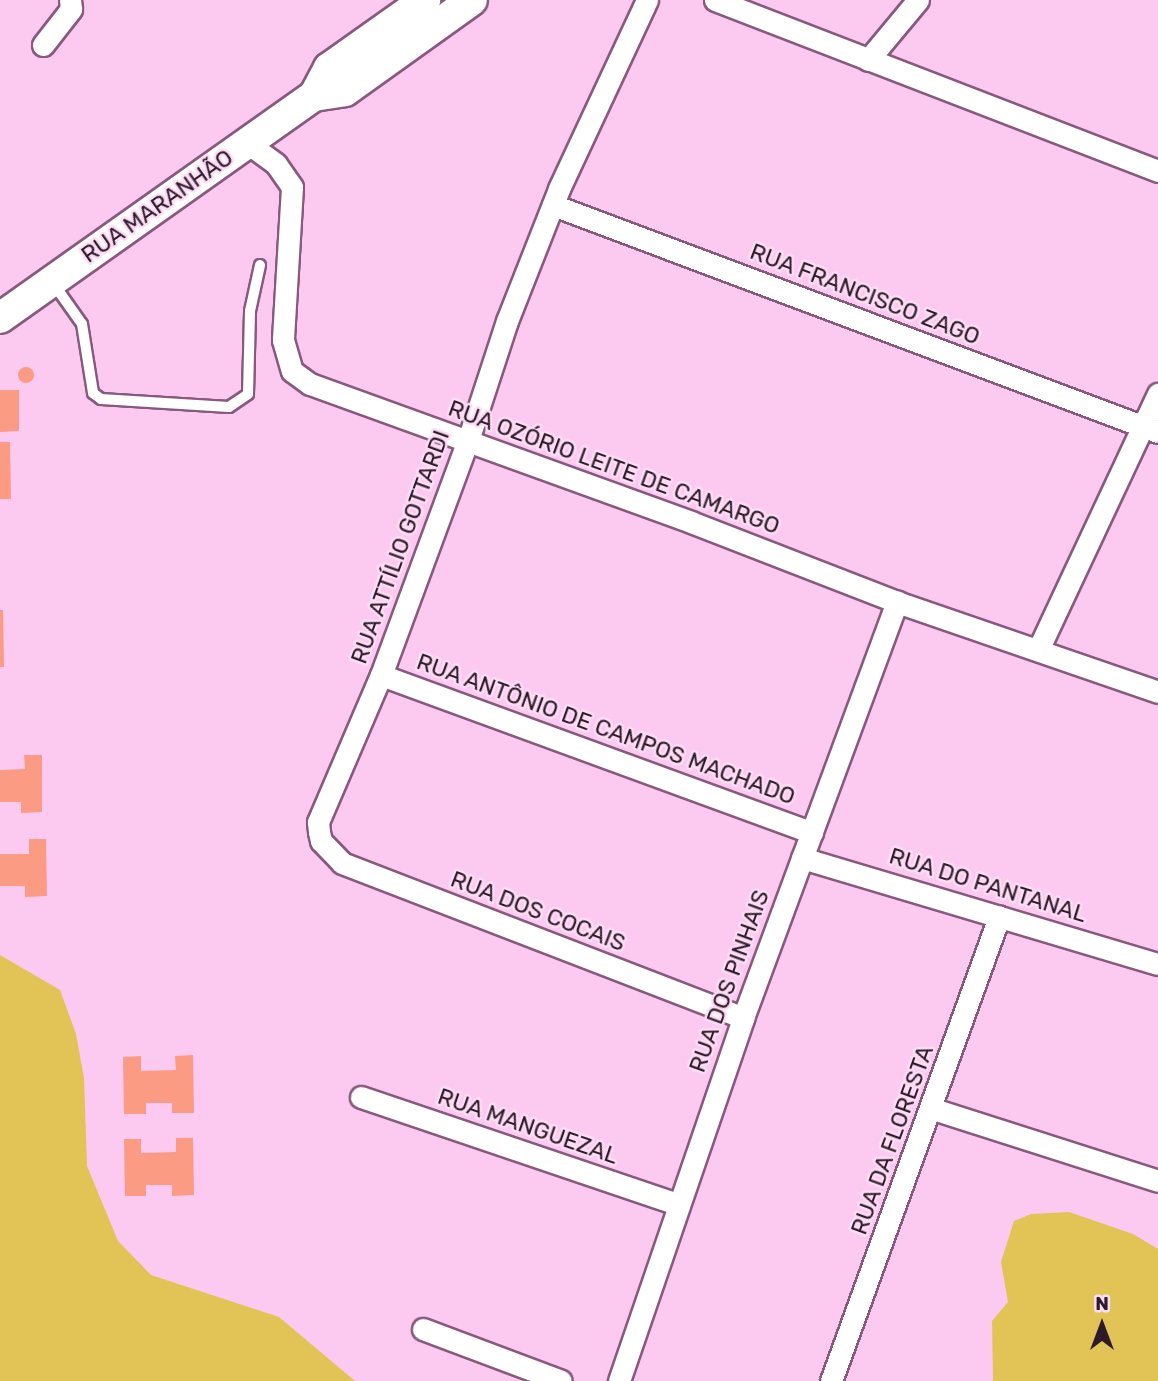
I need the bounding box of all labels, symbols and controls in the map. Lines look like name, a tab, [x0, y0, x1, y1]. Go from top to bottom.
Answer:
street label: RUA MARANHÃO	[76, 143, 238, 269]
street label: RUA FRANCISCO ZAGO	[746, 237, 984, 351]
street label: RUA OZÓRIO LEITE DE CAMARGO	[444, 394, 784, 540]
street label: RUA ATTÍLIO GOTTARDI	[345, 426, 455, 668]
street label: RUA ANTÔNIO DE CAMPOS MACHADO	[412, 647, 800, 811]
street label: RUA DO PANTANAL	[886, 842, 1090, 928]
street label: RUA DOS COCAIS	[447, 865, 629, 957]
street label: RUA DOS PINHAIS	[683, 886, 775, 1076]
street label: RUA DA FLORESTA	[845, 1041, 939, 1239]
street label: RUA MANGUEZAL	[434, 1082, 622, 1170]
north arrow	[1067, 1290, 1137, 1360]
text: N	[1095, 1292, 1109, 1315]

